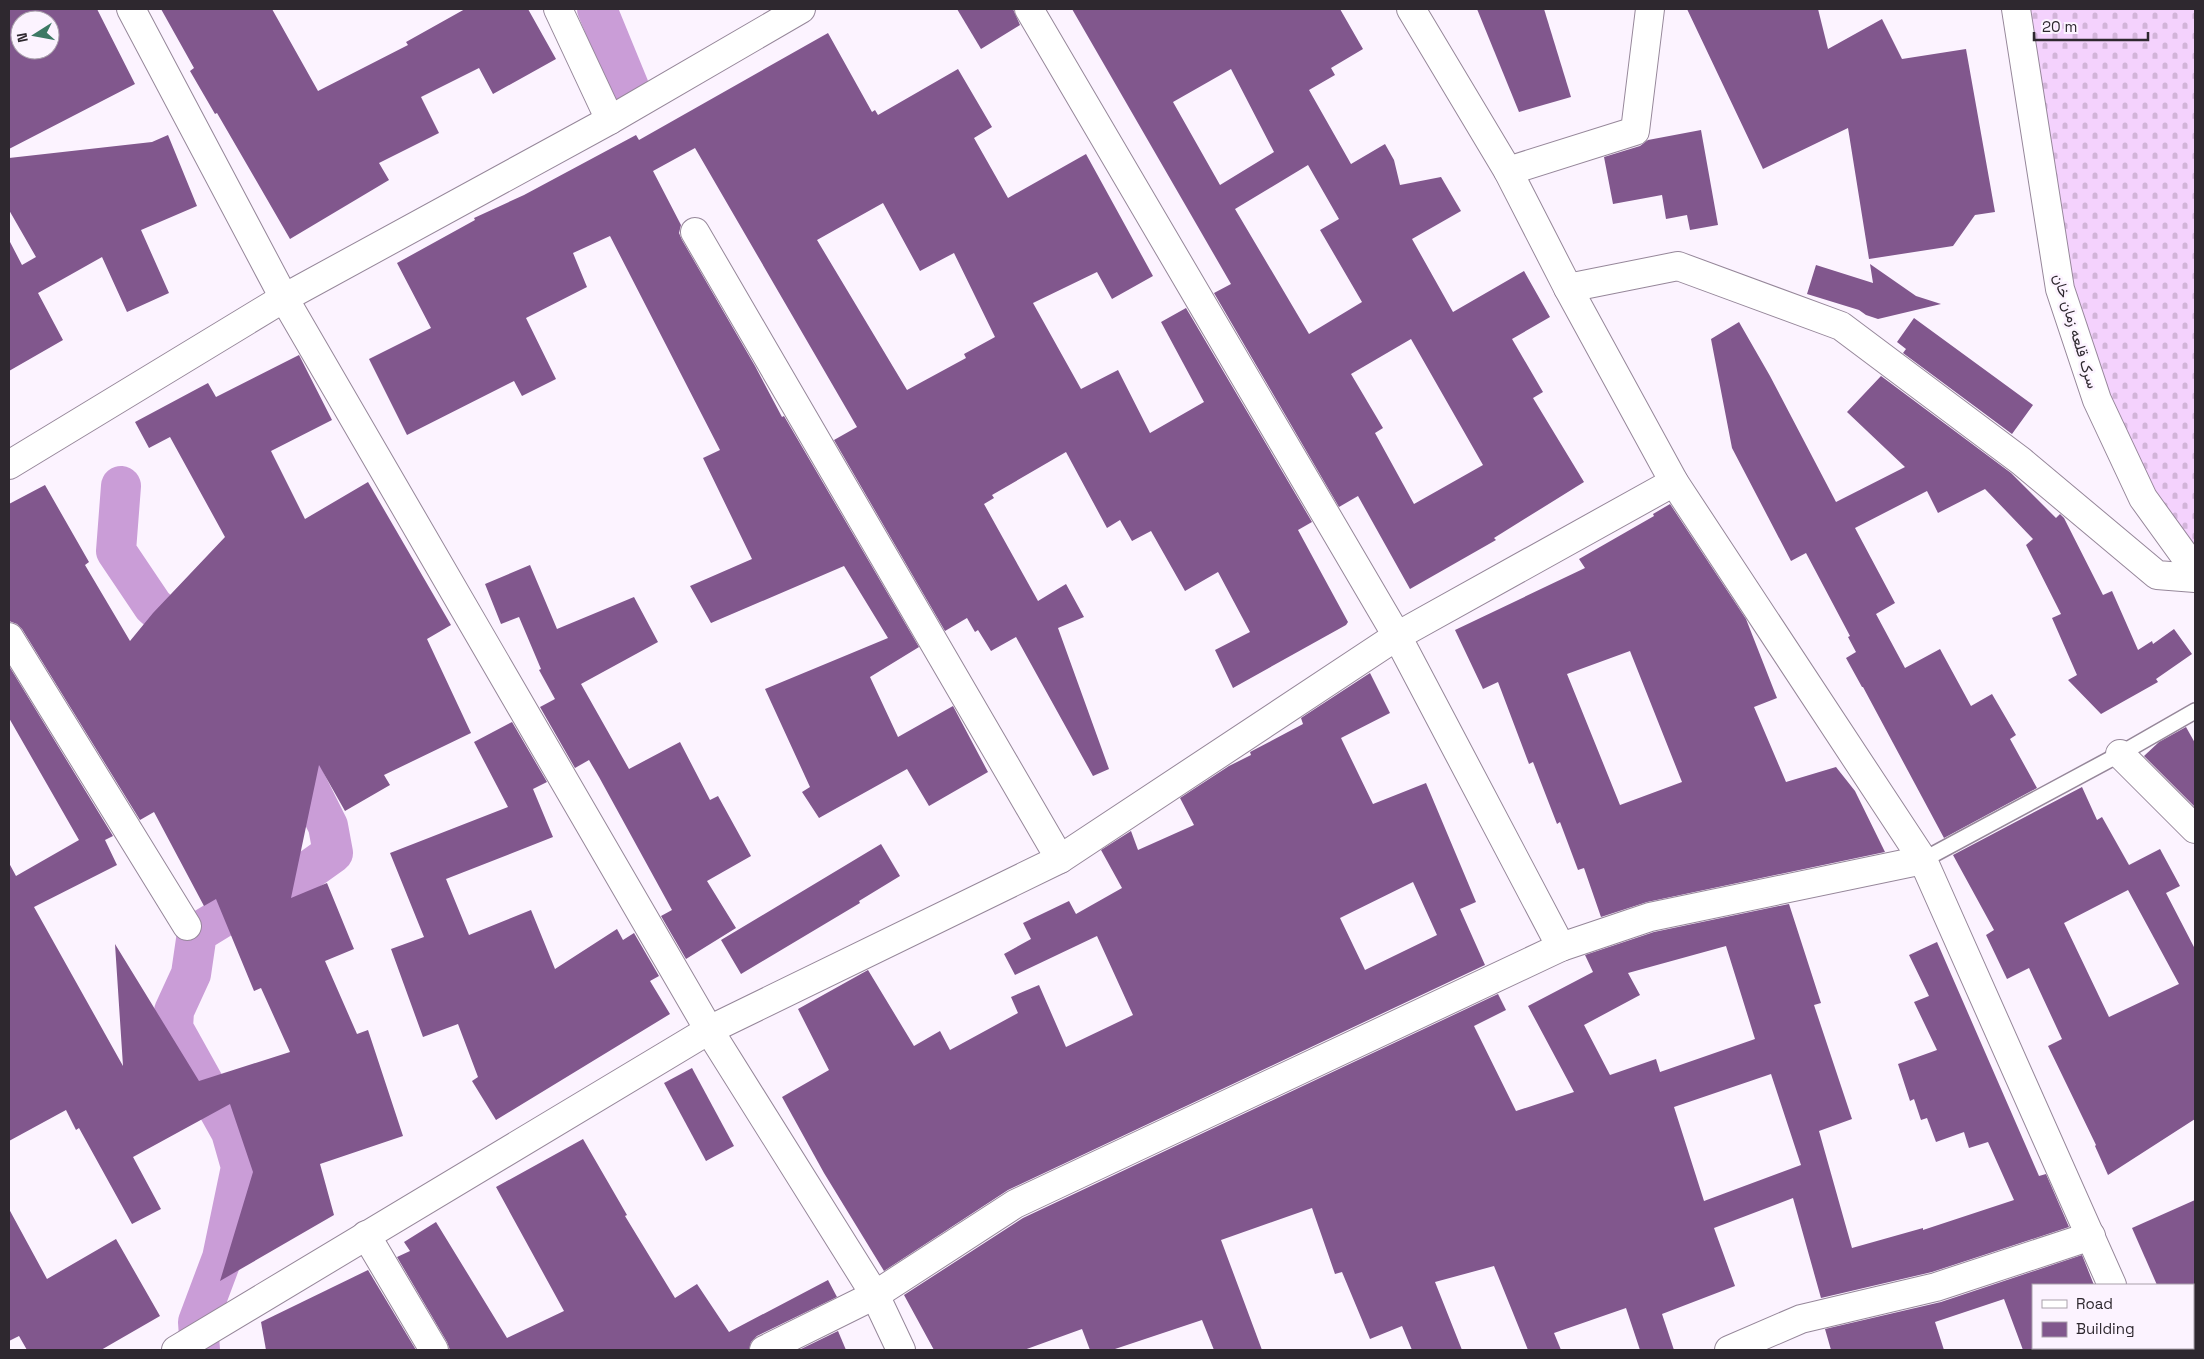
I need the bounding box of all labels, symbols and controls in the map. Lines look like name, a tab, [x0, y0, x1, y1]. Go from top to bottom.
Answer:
north arrow	[10, 10, 60, 60]
scale bar	[2034, 10, 2148, 42]
text: 20 m	[2042, 17, 2077, 36]
text: N	[13, 31, 32, 44]
street label: سرک قلعه زمان خان	[2050, 271, 2103, 391]
legend	[2032, 1284, 2194, 1349]
text: Road	[2076, 1294, 2113, 1313]
text: Building	[2076, 1319, 2135, 1338]

